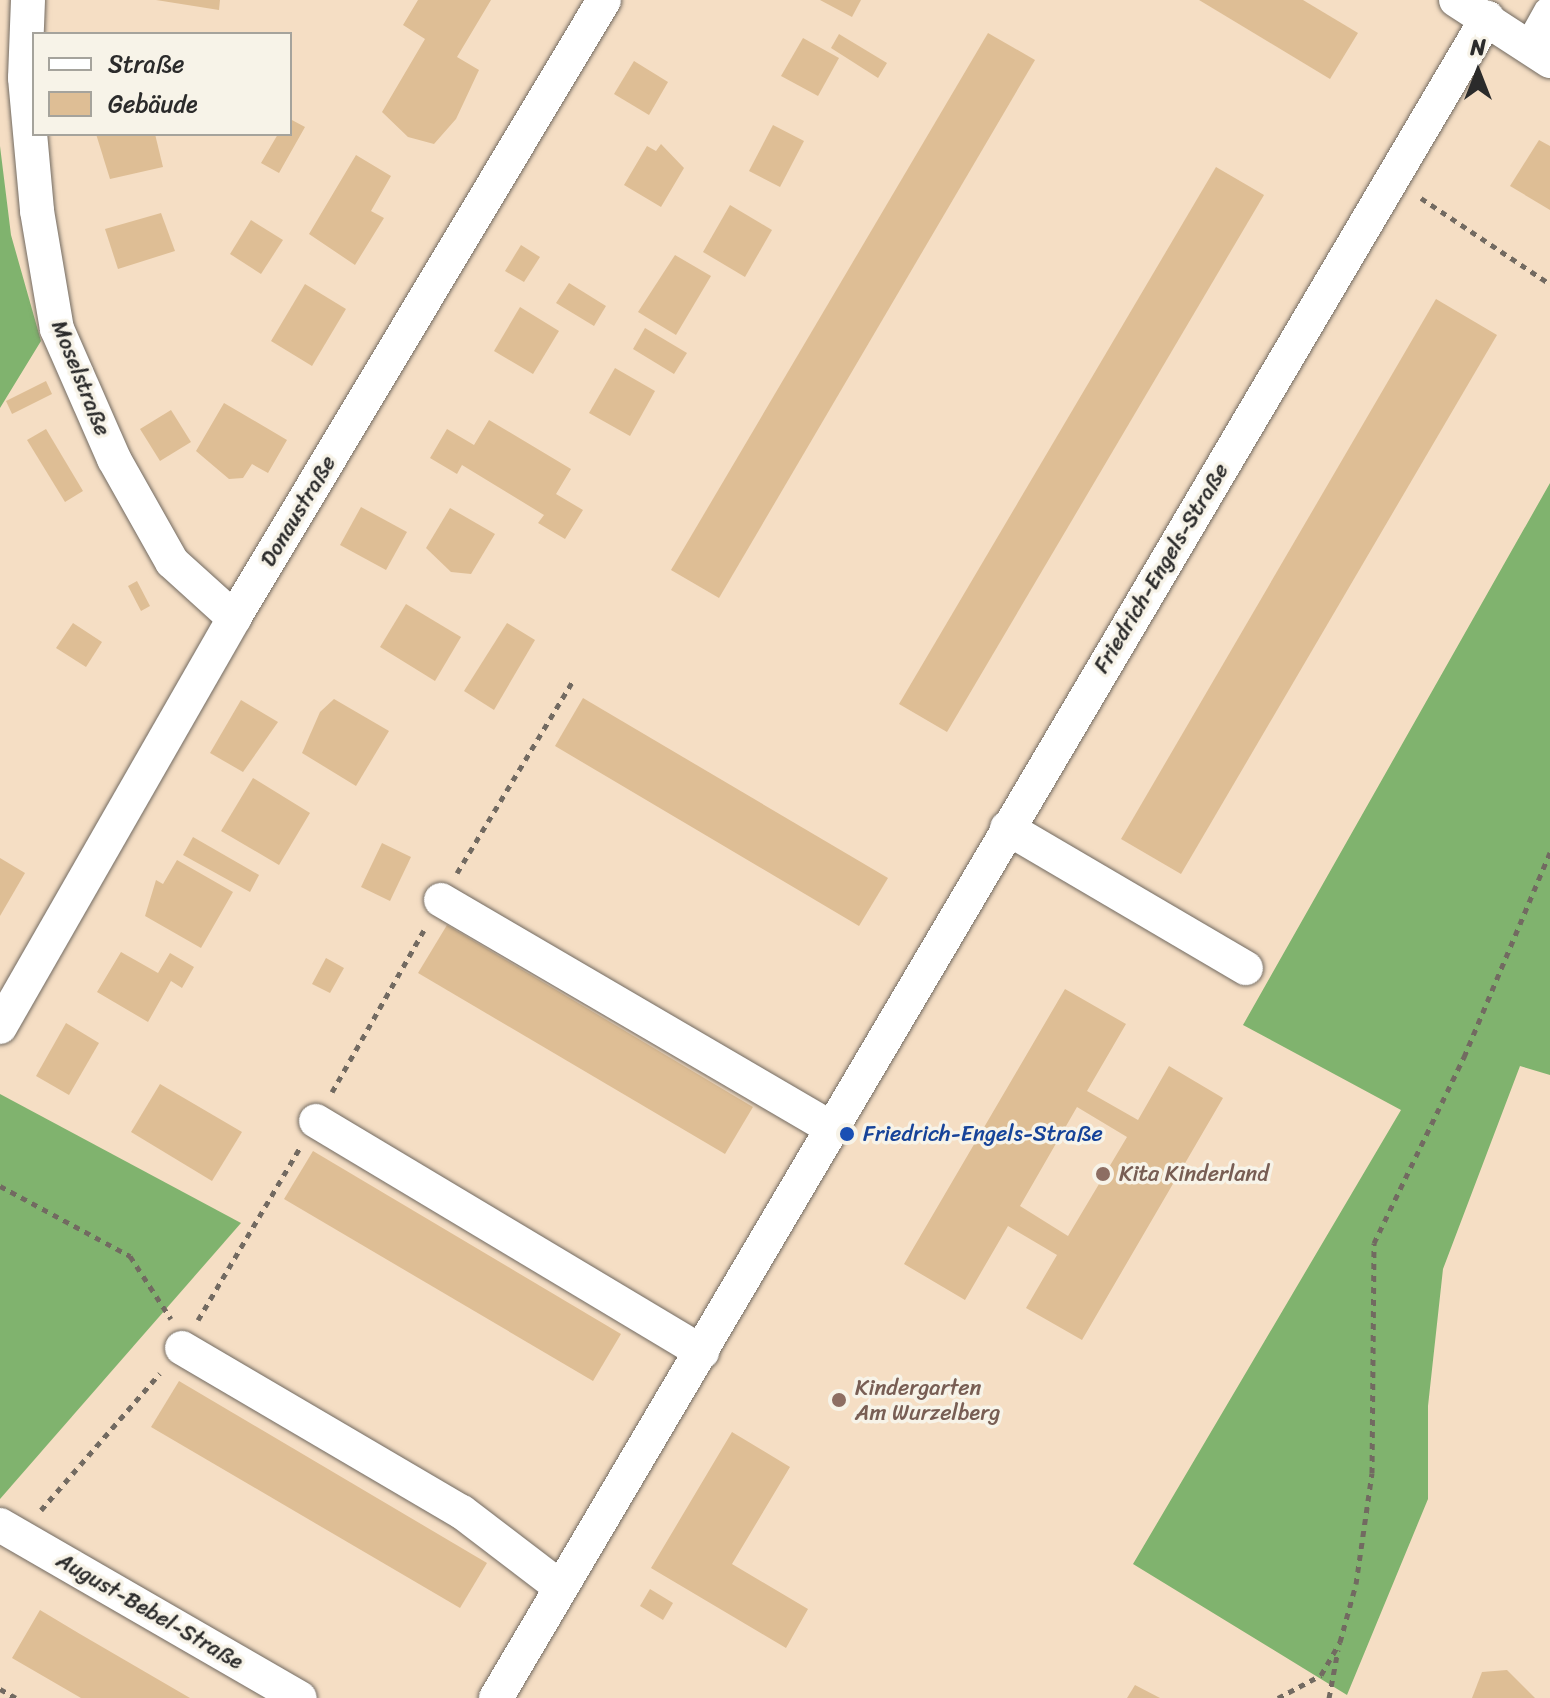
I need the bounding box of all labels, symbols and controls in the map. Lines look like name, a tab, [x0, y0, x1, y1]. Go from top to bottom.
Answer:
text: N	[1470, 28, 1486, 67]
legend	[32, 32, 292, 136]
north arrow	[1438, 32, 1518, 112]
text: Straße	[108, 43, 184, 85]
text: Gebäude	[108, 83, 198, 125]
street label: Moselstraße	[46, 316, 116, 440]
street label: Donaustraße	[255, 451, 341, 571]
street label: Friedrich-Engels-Straße	[1088, 458, 1234, 678]
place label: Friedrich-Engels-Straße	[863, 1121, 1103, 1147]
marker: Friedrich-Engels-Straße	[838, 1125, 856, 1143]
place label: Kita Kinderland	[1119, 1161, 1269, 1187]
marker: Kita Kinderland	[1094, 1165, 1112, 1183]
place label: Kindergarten Am Wurzelberg	[855, 1374, 1001, 1426]
marker: Kindergarten Am Wurzelberg	[830, 1391, 848, 1409]
street label: August-Bebel-Straße	[52, 1547, 248, 1675]

